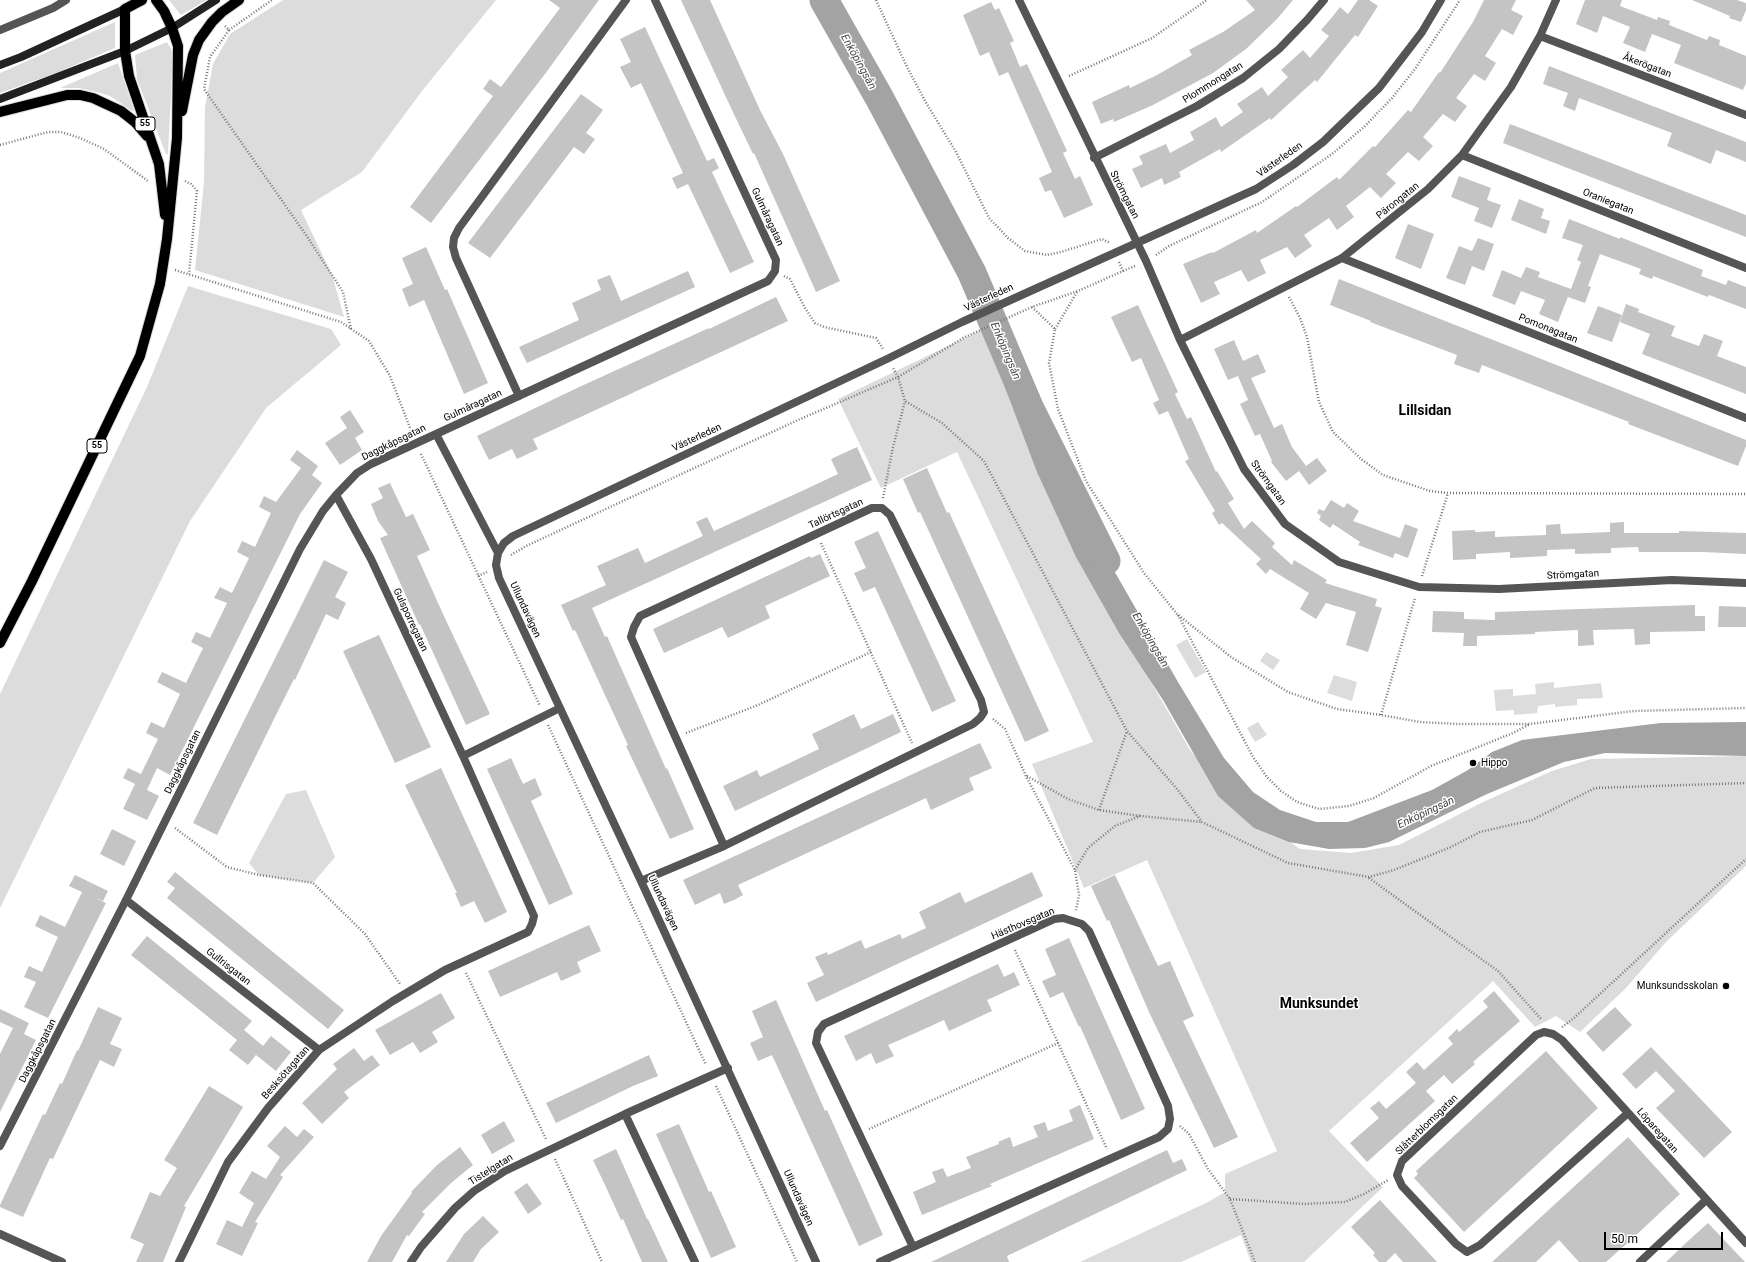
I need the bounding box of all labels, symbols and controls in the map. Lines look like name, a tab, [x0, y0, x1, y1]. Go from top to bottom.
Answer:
water label: Enköpingsån	[837, 32, 879, 92]
street label: Åkerögatan	[1621, 51, 1673, 81]
street label: Plommongatan	[1181, 60, 1245, 106]
road number: 55	[135, 117, 155, 131]
street label: Västerleden	[1255, 140, 1305, 180]
street label: Strömgatan	[1107, 169, 1141, 221]
street label: Pärongatan	[1374, 180, 1422, 222]
street label: Gulmåragatan	[748, 186, 786, 248]
street label: Oraniegatan	[1581, 186, 1635, 218]
street label: Västerleden	[962, 281, 1016, 315]
street label: Pomonagatan	[1517, 312, 1579, 346]
water label: Enköpingsån	[987, 320, 1023, 382]
street label: Gulmåragatan	[442, 387, 504, 425]
district label: Lillsidan	[1399, 403, 1451, 419]
street label: Västerleden	[670, 421, 724, 455]
street label: Daggkåpsgatan	[360, 422, 428, 464]
road number: 55	[87, 439, 107, 453]
street label: Strömgatan	[1248, 458, 1288, 508]
street label: Tallörtsgatan	[807, 496, 865, 532]
street label: Strömgatan	[1547, 568, 1599, 582]
street label: Ullundavägen	[507, 580, 543, 640]
street label: Gulsporregatan	[390, 586, 430, 654]
water label: Enköpingsån	[1129, 610, 1171, 670]
street label: Daggkåpsgatan	[162, 728, 204, 796]
place label: Hippo	[1481, 757, 1507, 769]
marker: Hippo	[1468, 758, 1478, 768]
water label: Enköpingsån	[1396, 794, 1456, 832]
street label: Ullundavägen	[645, 873, 681, 933]
street label: Hästhovsgatan	[990, 905, 1056, 943]
street label: Gullrisgatan	[203, 946, 253, 988]
place label: Munksundsskolan	[1637, 980, 1718, 992]
marker: Munksundsskolan	[1721, 981, 1731, 991]
district label: Munksundet	[1280, 996, 1358, 1012]
street label: Daggkåpsgatan	[17, 1017, 59, 1085]
street label: Besksötagatan	[260, 1044, 312, 1102]
street label: Slåtterblomsgatan	[1393, 1092, 1461, 1158]
street label: Löparegatan	[1634, 1106, 1680, 1156]
street label: Tistelgatan	[467, 1152, 515, 1188]
street label: Ullundavägen	[780, 1168, 816, 1228]
scale bar	[1606, 1224, 1725, 1250]
text: 50 m	[1611, 1232, 1638, 1246]

